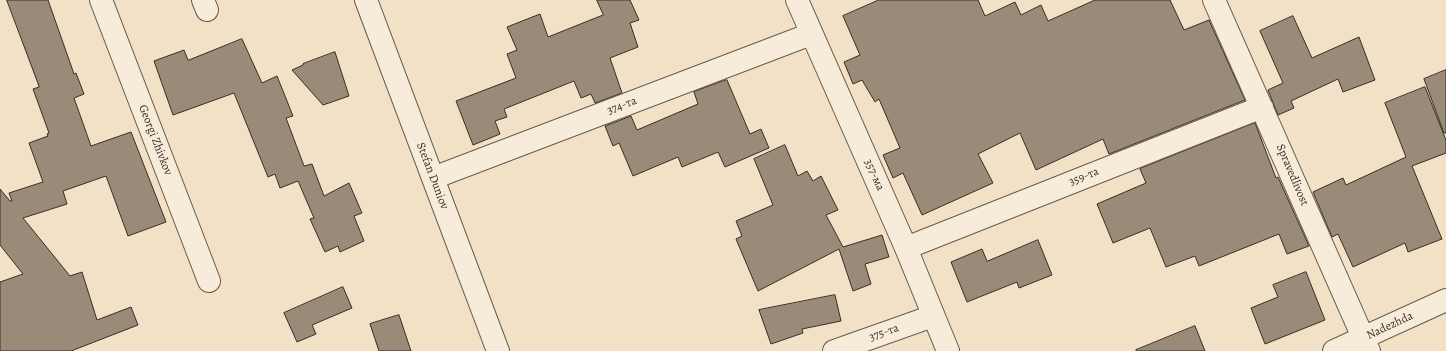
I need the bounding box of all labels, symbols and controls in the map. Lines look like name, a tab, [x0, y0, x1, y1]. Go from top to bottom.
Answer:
street label: 374-та	[605, 94, 639, 118]
street label: Georgi Zhivkov	[135, 103, 175, 177]
street label: Stefan Duniov	[413, 141, 451, 211]
street label: Spravedlivost	[1273, 142, 1311, 208]
street label: 357-ма	[861, 157, 887, 193]
street label: 359-та	[1067, 165, 1101, 189]
street label: Nadezhda	[1364, 309, 1416, 343]
street label: 375-та	[867, 321, 901, 345]

